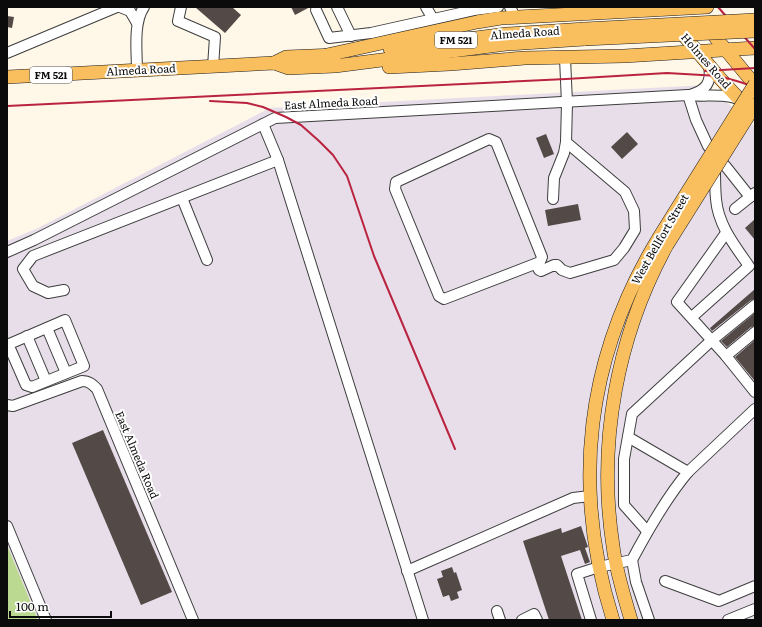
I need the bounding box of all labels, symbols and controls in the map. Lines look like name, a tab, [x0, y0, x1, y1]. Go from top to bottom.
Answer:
street label: Almeda Road	[490, 22, 560, 42]
street label: Holmes Road	[678, 29, 736, 92]
road number: FM 521	[435, 32, 477, 48]
street label: Almeda Road	[106, 59, 176, 79]
road number: FM 521	[30, 67, 72, 83]
street label: East Almeda Road	[284, 92, 379, 112]
street label: West Bellfort Street	[627, 190, 692, 287]
street label: East Almeda Road	[112, 408, 164, 501]
scale bar	[10, 593, 111, 619]
text: 100 m	[16, 597, 49, 615]

